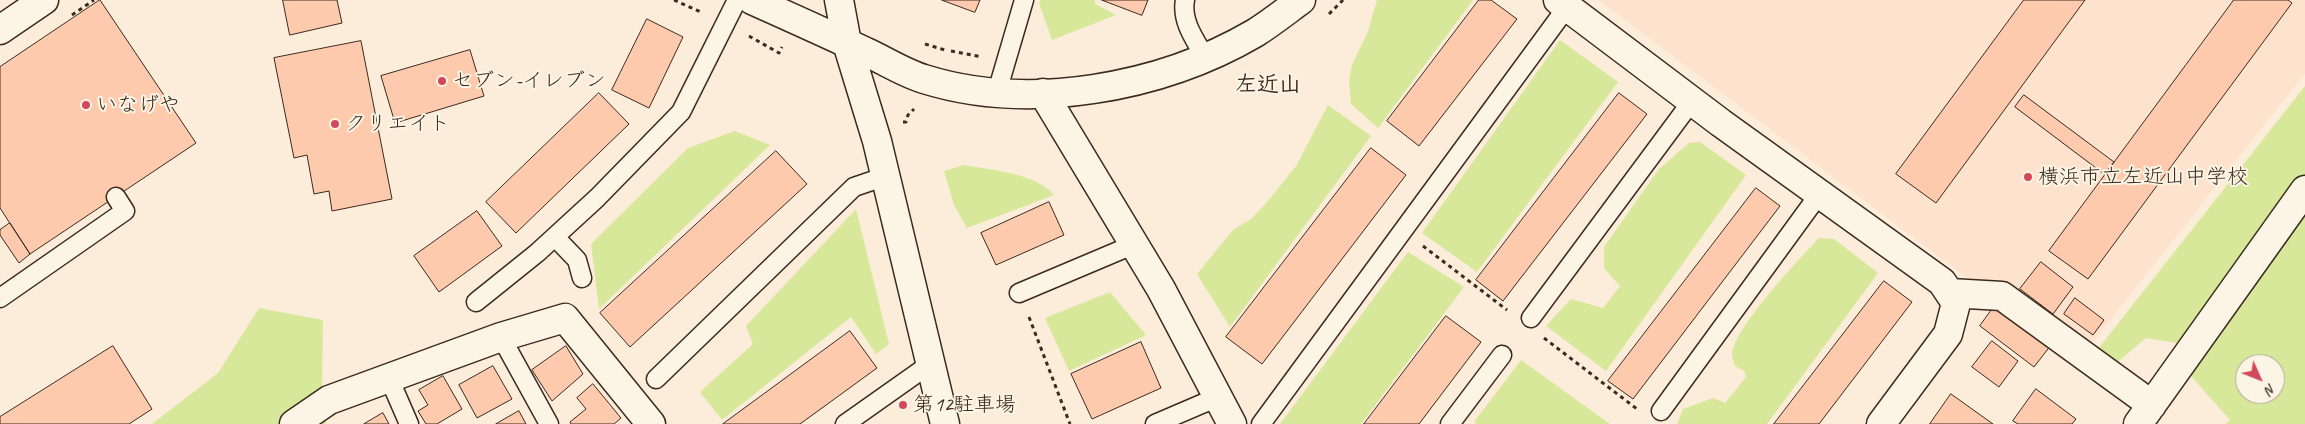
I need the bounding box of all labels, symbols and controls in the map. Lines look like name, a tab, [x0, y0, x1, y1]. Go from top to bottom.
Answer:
place label: セブン-イレブン	[452, 68, 606, 94]
district label: 左近山	[1235, 72, 1301, 98]
marker: セブン-イレブン	[436, 75, 448, 87]
place label: いなげや	[96, 92, 180, 118]
marker: いなげや	[80, 99, 92, 111]
place label: クリエイト	[345, 111, 450, 137]
marker: クリエイト	[329, 118, 341, 130]
place label: 横浜市立左近山中学校	[2038, 164, 2248, 190]
marker: 横浜市立左近山中学校	[2022, 171, 2034, 183]
north arrow	[2235, 354, 2285, 404]
text: N	[2261, 380, 2280, 398]
place label: 第12駐車場	[913, 392, 1016, 418]
marker: 第12駐車場	[897, 399, 909, 411]

